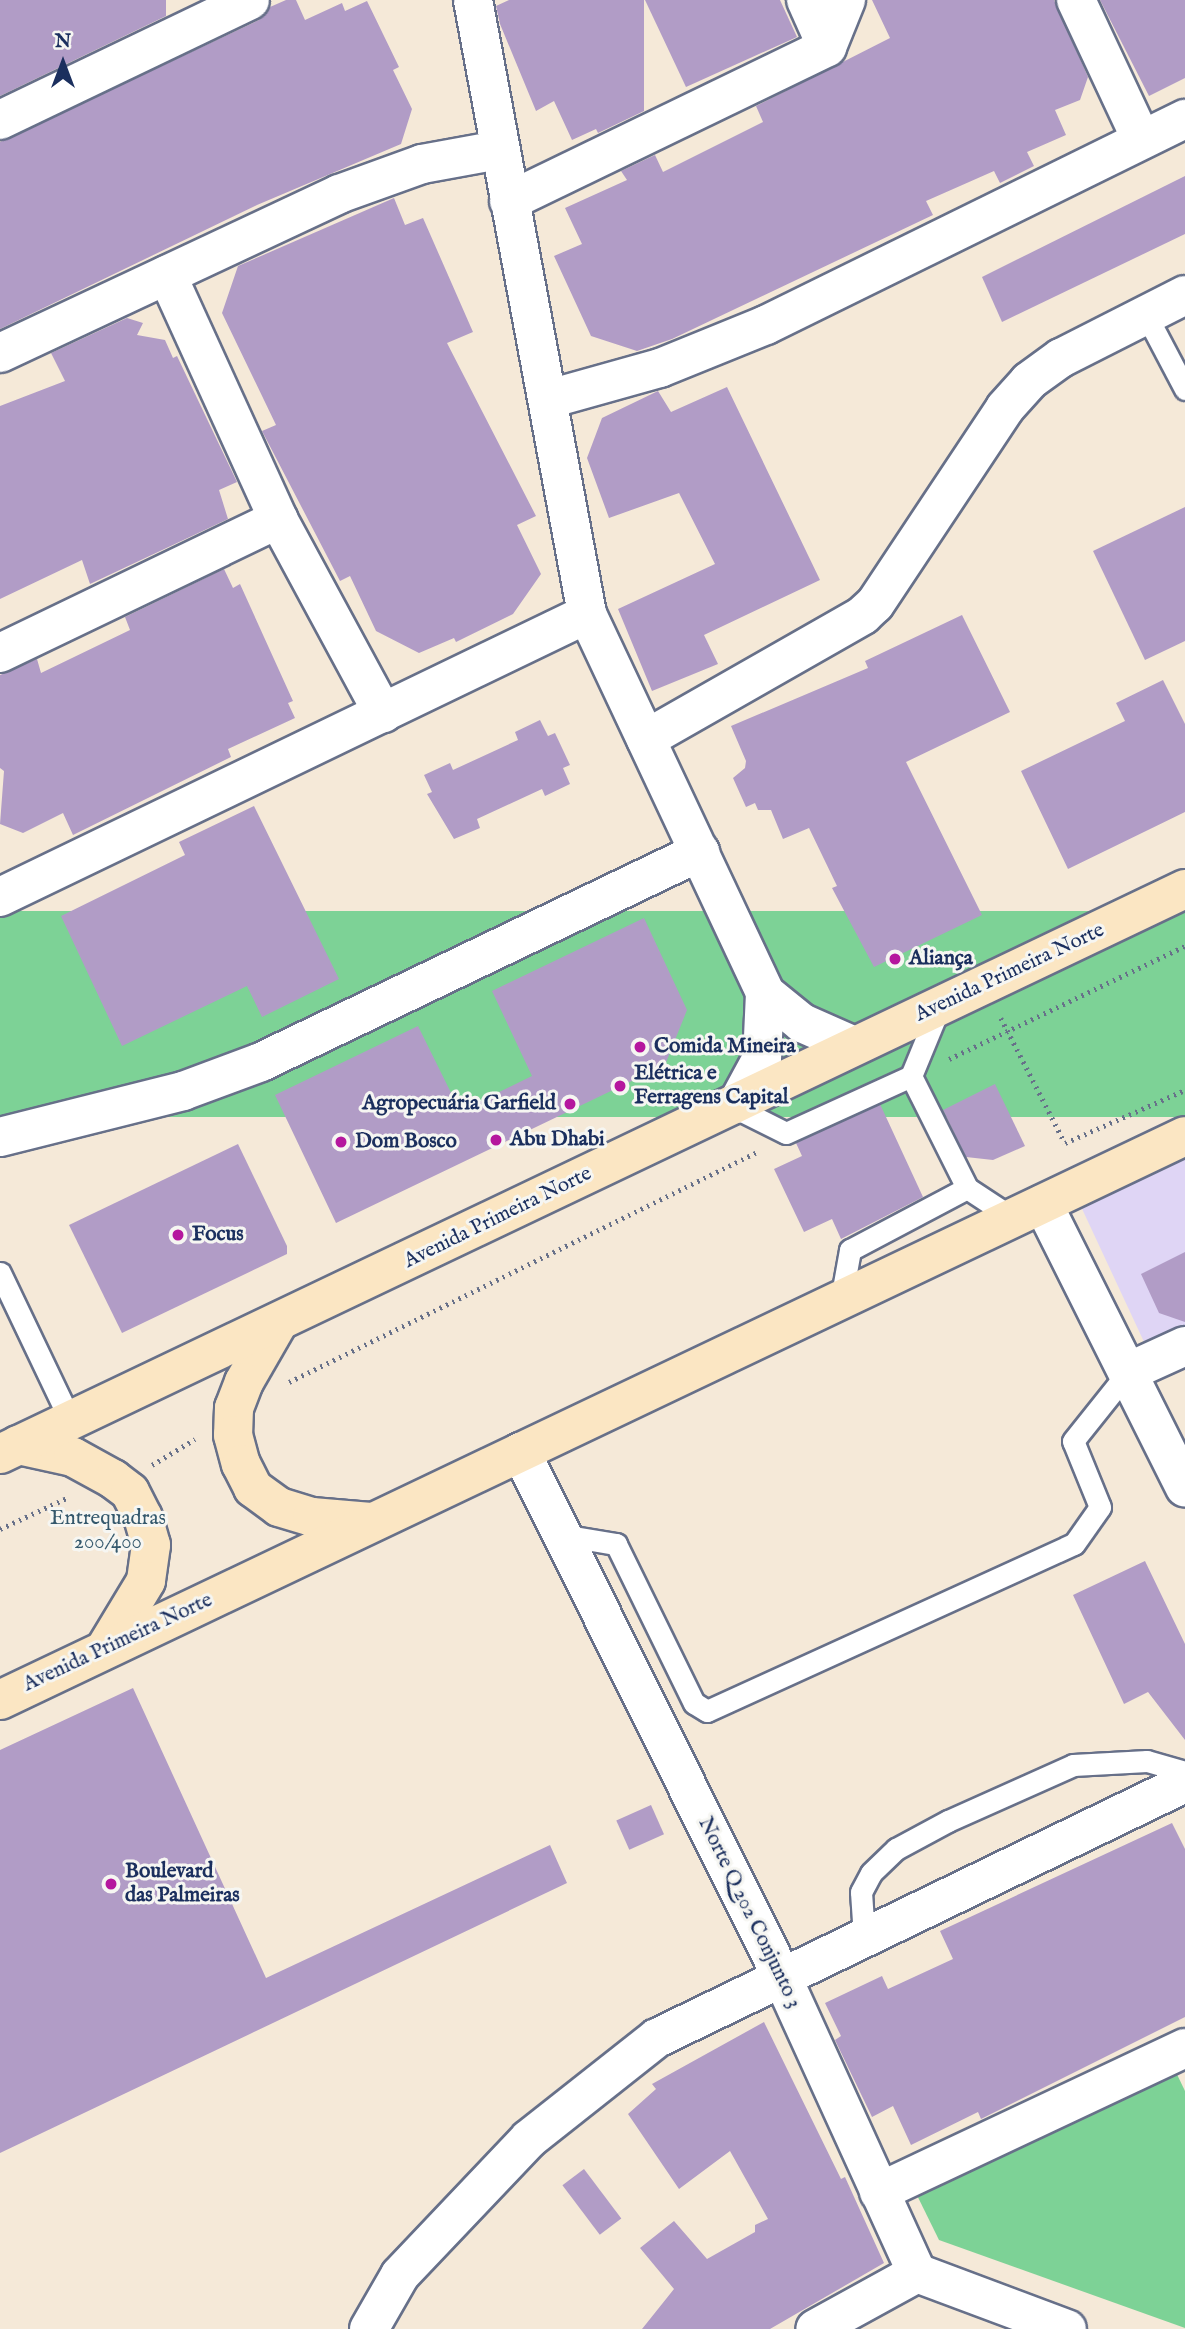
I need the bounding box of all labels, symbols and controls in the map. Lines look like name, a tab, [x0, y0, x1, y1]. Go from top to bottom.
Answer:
north arrow	[28, 28, 98, 98]
text: N	[55, 30, 71, 54]
street label: Avenida Primeira Norte	[911, 918, 1109, 1028]
place label: Aliança	[909, 946, 973, 972]
marker: Aliança	[887, 951, 903, 967]
place label: Comida Mineira	[654, 1034, 796, 1060]
marker: Comida Mineira	[632, 1039, 648, 1055]
place label: Elétrica e Ferragens Capital	[634, 1061, 788, 1111]
marker: Elétrica e Ferragens Capital	[612, 1078, 628, 1094]
place label: Agropecuária Garfield	[362, 1091, 556, 1117]
marker: Agropecuária Garfield	[562, 1096, 578, 1112]
place label: Abu Dhabi	[510, 1127, 605, 1153]
place label: Dom Bosco	[355, 1129, 457, 1155]
marker: Abu Dhabi	[488, 1132, 504, 1148]
marker: Dom Bosco	[333, 1134, 349, 1150]
street label: Avenida Primeira Norte	[400, 1162, 596, 1274]
place label: Focus	[192, 1222, 244, 1248]
marker: Focus	[170, 1227, 186, 1243]
park label: Entrequadras 200/400	[50, 1506, 166, 1556]
street label: Avenida Primeira Norte	[19, 1588, 217, 1698]
street label: Norte Q 202 Conjunto 3	[692, 1813, 806, 2013]
place label: Boulevard das Palmeiras	[125, 1859, 240, 1909]
marker: Boulevard das Palmeiras	[103, 1876, 119, 1892]

